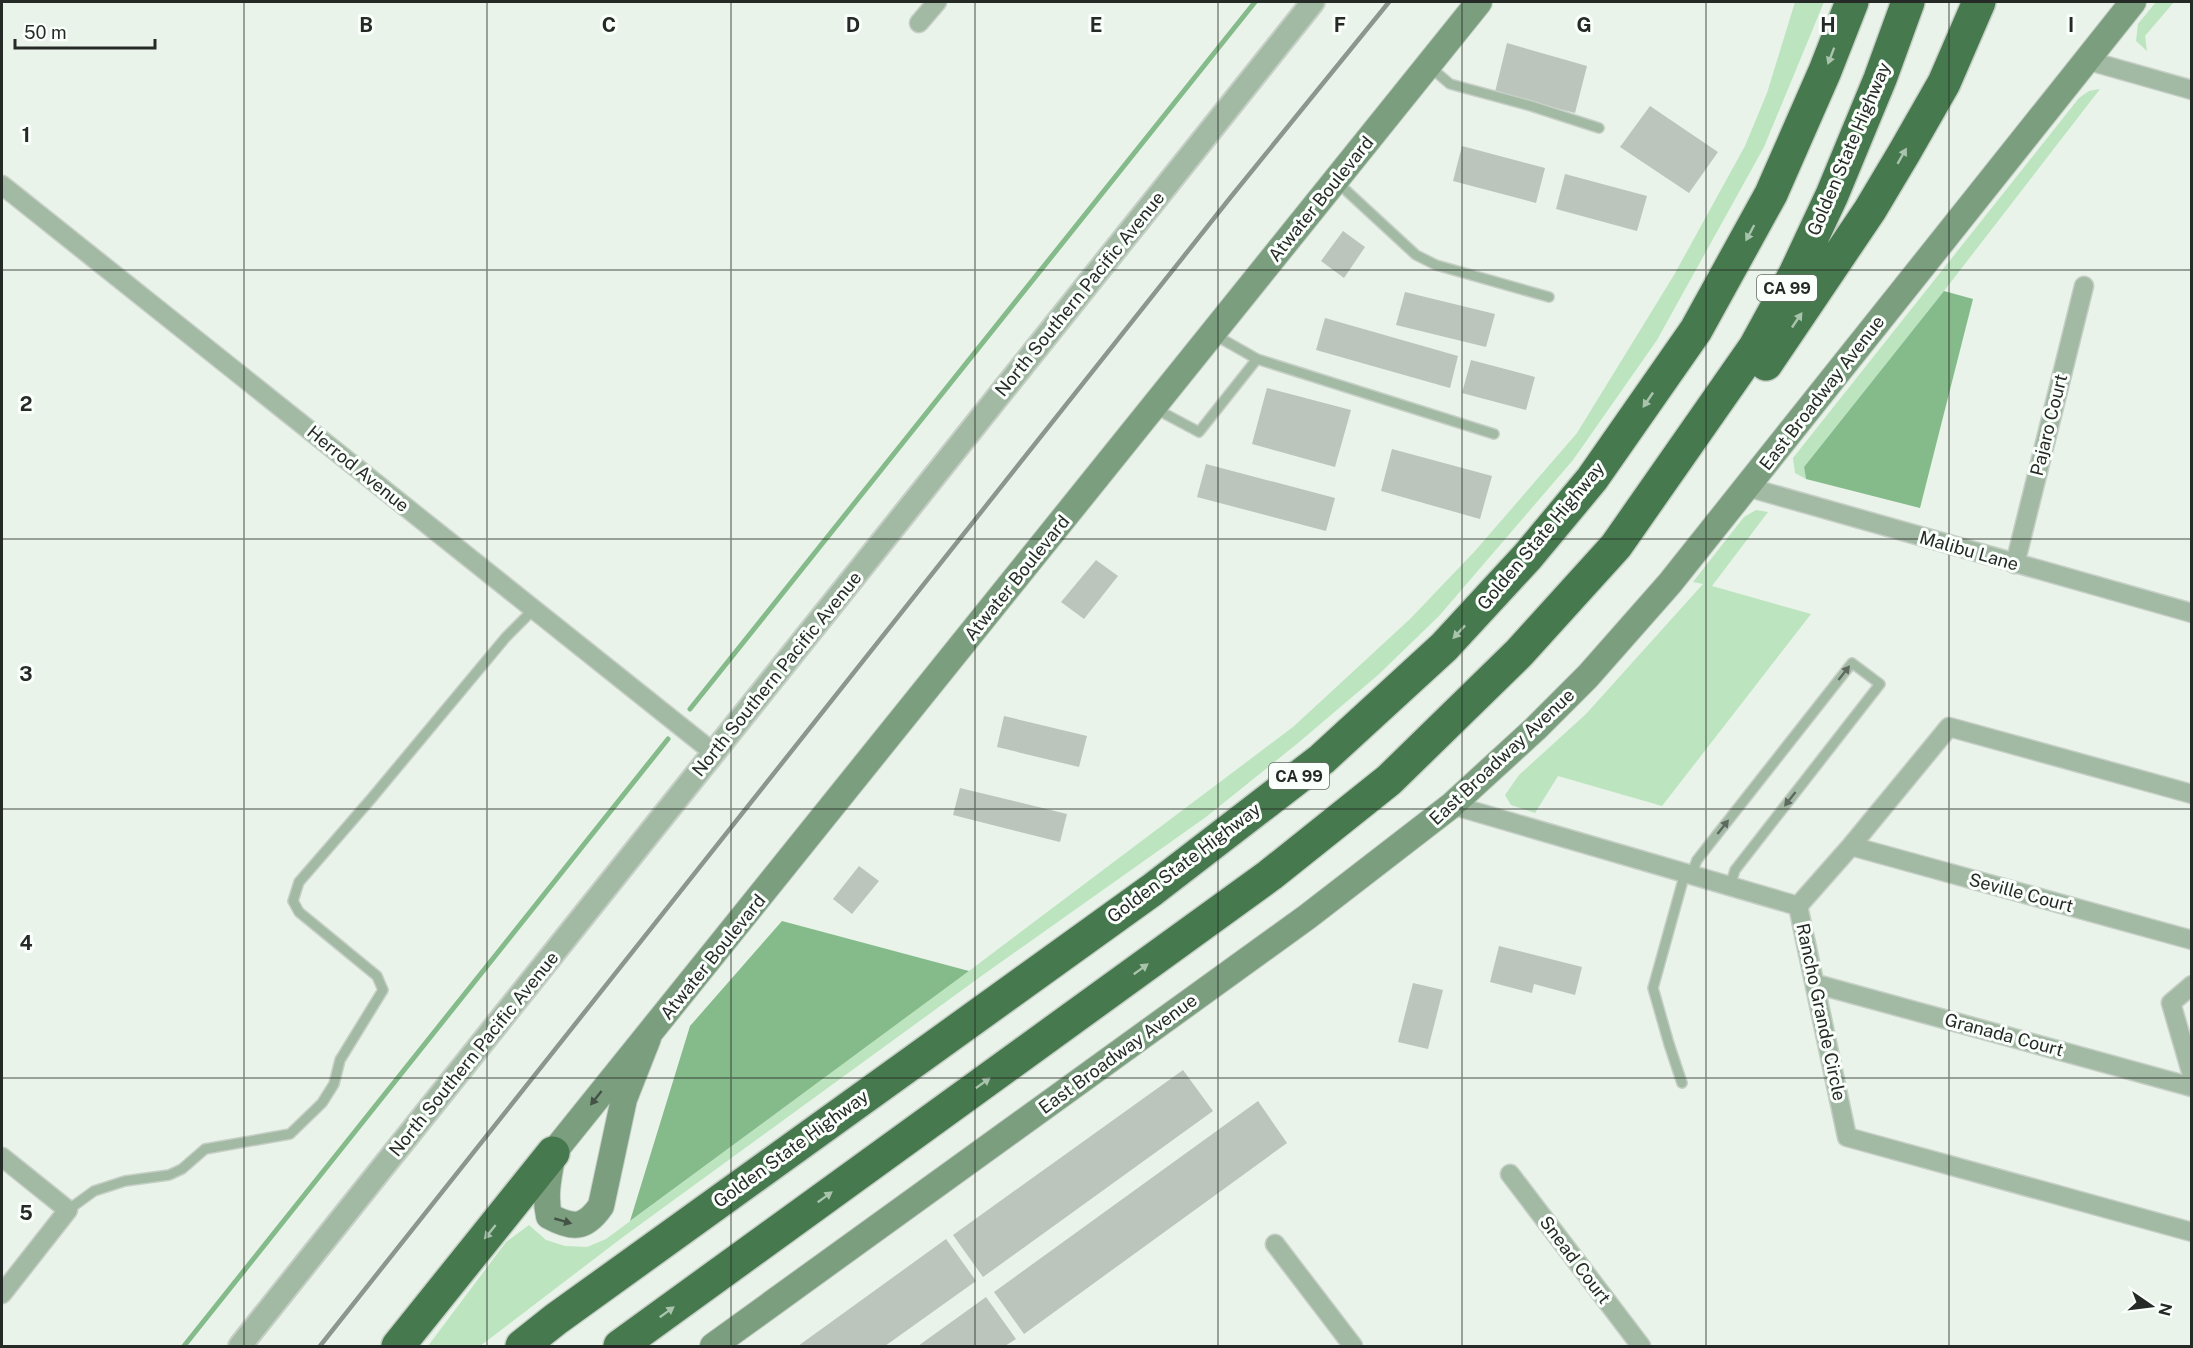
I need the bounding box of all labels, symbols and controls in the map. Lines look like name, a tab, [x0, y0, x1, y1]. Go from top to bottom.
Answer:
scale bar	[15, 12, 154, 50]
text: B	[359, 13, 373, 37]
text: C	[602, 13, 616, 37]
text: D	[846, 13, 860, 37]
text: E	[1090, 13, 1102, 37]
text: F	[1334, 13, 1346, 37]
text: G	[1576, 13, 1592, 37]
text: H	[1820, 13, 1836, 37]
text: I	[2068, 13, 2074, 37]
text: 50 m	[24, 22, 67, 43]
one-way arrow	[1825, 47, 1835, 65]
street label: Golden State Highway	[1803, 59, 1895, 239]
text: 1	[22, 123, 30, 147]
street label: Atwater Boulevard	[1264, 132, 1378, 265]
one-way arrow	[1897, 148, 1908, 164]
street label: North Southern Pacific Avenue	[991, 187, 1169, 400]
one-way arrow	[1745, 225, 1755, 242]
road number: CA 99	[1757, 275, 1817, 301]
street label: East Broadway Avenue	[1755, 311, 1888, 474]
one-way arrow	[1791, 313, 1803, 329]
street label: Pajaro Court	[2026, 372, 2071, 478]
text: 2	[20, 392, 32, 416]
one-way arrow	[1643, 392, 1654, 408]
street label: Herrod Avenue	[303, 421, 413, 516]
street label: Golden State Highway	[1473, 457, 1609, 614]
street label: Atwater Boulevard	[960, 511, 1074, 644]
street label: Malibu Lane	[1917, 526, 2021, 575]
street label: North Southern Pacific Avenue	[688, 567, 866, 780]
one-way arrow	[1452, 624, 1466, 638]
text: 3	[19, 662, 33, 686]
one-way arrow	[1837, 665, 1850, 681]
street label: East Broadway Avenue	[1425, 684, 1578, 829]
road number: CA 99	[1269, 763, 1329, 789]
one-way arrow	[1784, 792, 1796, 807]
street label: Golden State Highway	[1103, 798, 1265, 927]
one-way arrow	[1717, 819, 1729, 834]
street label: Seville Court	[1967, 868, 2076, 917]
street label: Atwater Boulevard	[656, 890, 770, 1023]
street label: Rancho Grande Circle	[1792, 921, 1851, 1103]
text: 4	[19, 931, 33, 955]
street label: North Southern Pacific Avenue	[385, 947, 563, 1160]
one-way arrow	[1133, 963, 1149, 975]
street label: East Broadway Avenue	[1035, 989, 1201, 1118]
street label: Granada Court	[1942, 1009, 2066, 1060]
one-way arrow	[975, 1077, 991, 1089]
street label: Golden State Highway	[709, 1085, 872, 1212]
one-way arrow	[590, 1090, 603, 1106]
one-way arrow	[818, 1192, 833, 1204]
text: 5	[19, 1201, 33, 1225]
street label: Snead Court	[1536, 1212, 1615, 1308]
one-way arrow	[554, 1217, 573, 1227]
one-way arrow	[484, 1224, 497, 1240]
north arrow	[2121, 1276, 2181, 1336]
text: N	[2154, 1301, 2176, 1318]
one-way arrow	[660, 1306, 675, 1318]

